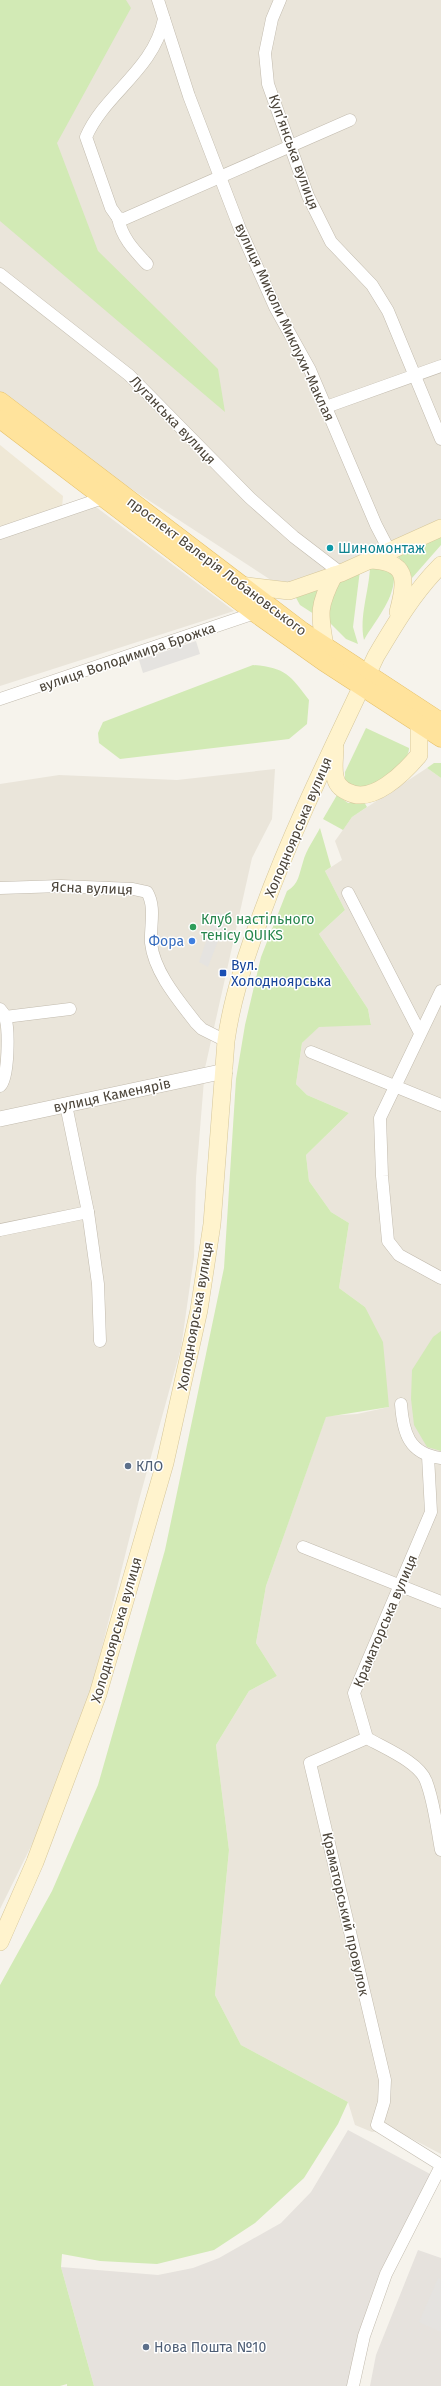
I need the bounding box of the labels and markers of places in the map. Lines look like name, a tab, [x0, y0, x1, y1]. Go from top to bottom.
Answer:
place label: Шиномонтаж	[338, 540, 425, 557]
marker: Шиномонтаж	[325, 543, 335, 553]
place label: Клуб настільного тенісу QUIKS	[201, 911, 314, 944]
marker: Клуб настільного тенісу QUIKS	[188, 922, 198, 932]
place label: Фора	[149, 933, 184, 950]
marker: Фора	[187, 936, 197, 946]
place label: Вул. Холодноярська	[231, 957, 331, 990]
marker: Вул. Холодноярська	[218, 968, 228, 978]
place label: КЛО	[136, 1458, 163, 1475]
marker: КЛО	[123, 1461, 133, 1471]
place label: Нова Пошта №10	[154, 2339, 266, 2356]
marker: Нова Пошта №10	[141, 2342, 151, 2352]

